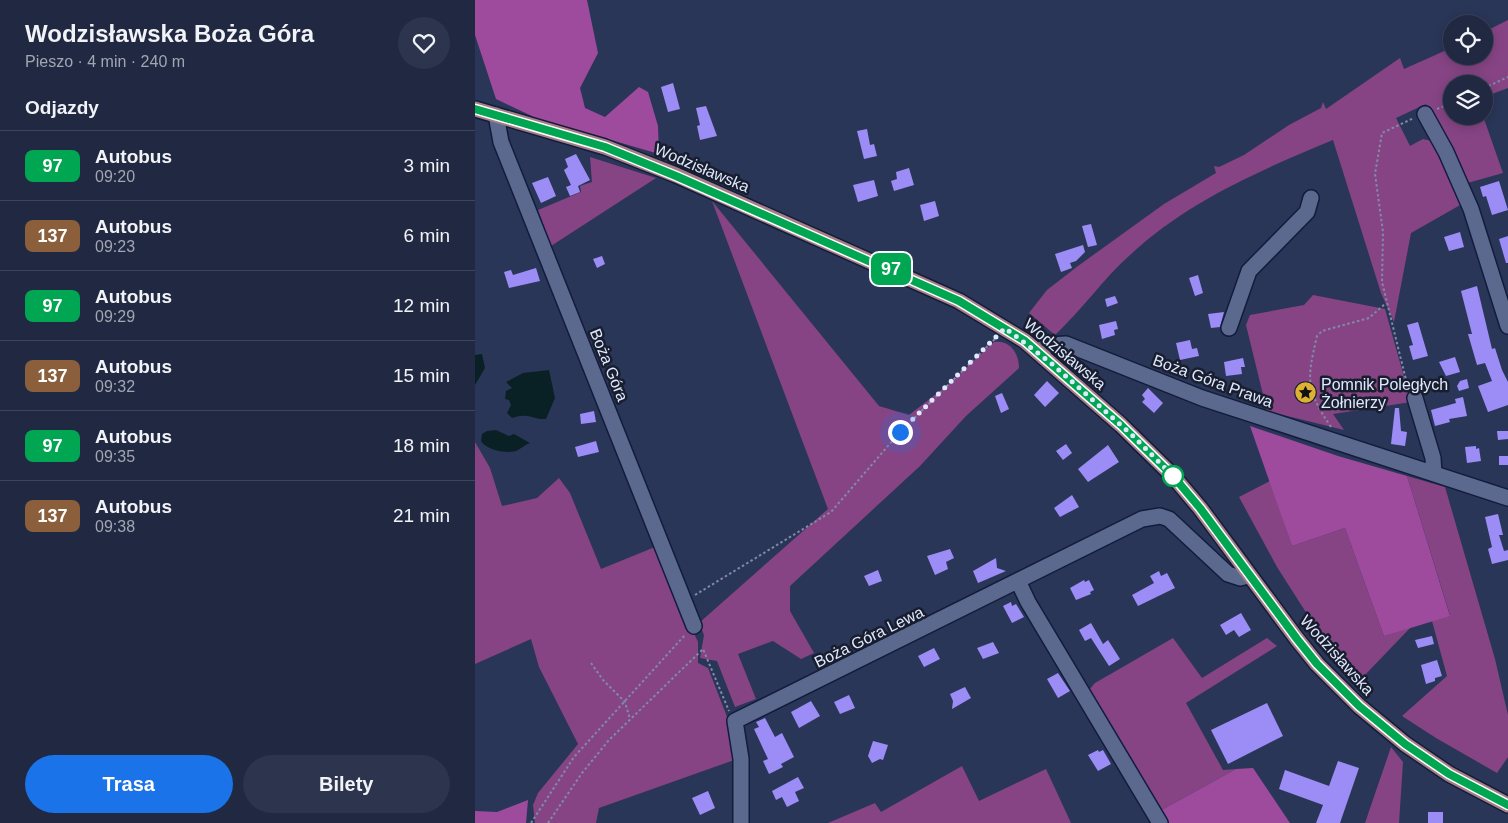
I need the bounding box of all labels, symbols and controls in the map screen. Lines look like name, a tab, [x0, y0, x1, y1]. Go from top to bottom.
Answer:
map controls	[1443, 15, 1493, 125]
button: locate	[1443, 15, 1493, 65]
button: heart	[398, 17, 450, 69]
text: Wodzisławska Boża Góra	[25, 20, 314, 47]
text: Pieszo · 4 min · 240 m	[25, 53, 185, 70]
button: layers	[1443, 75, 1493, 125]
text: Odjazdy	[25, 97, 99, 118]
street label: Wodzisławska	[652, 140, 752, 196]
text: Autobus	[95, 146, 172, 167]
text: 3 min	[404, 155, 450, 176]
text: 97	[42, 156, 63, 176]
text: 09:20	[95, 168, 135, 185]
text: Autobus	[95, 216, 172, 237]
text: 6 min	[404, 225, 450, 246]
text: 137	[37, 226, 68, 246]
text: 09:23	[95, 238, 135, 255]
line badge: 97	[869, 253, 913, 285]
text: 97	[881, 259, 901, 279]
text: Autobus	[95, 286, 172, 307]
text: 12 min	[393, 295, 450, 316]
text: 97	[42, 296, 63, 316]
text: 09:29	[95, 308, 135, 325]
street label: Wodzisławska	[1021, 315, 1109, 393]
street label: Boża Góra	[587, 326, 631, 404]
street label: Boża Góra Prawa	[1151, 351, 1275, 411]
text: Autobus	[95, 356, 172, 377]
text: 15 min	[393, 365, 450, 386]
text: 137	[37, 366, 68, 386]
place label: Pomnik Poległych Żołnierzy	[1321, 376, 1448, 411]
text: 09:32	[95, 378, 135, 395]
place icon: Pomnik Poległych Żołnierzy	[1293, 381, 1317, 405]
your location	[888, 420, 913, 445]
text: Autobus	[95, 426, 172, 447]
text: 18 min	[393, 435, 450, 456]
text: 97	[42, 436, 63, 456]
text: 09:35	[95, 448, 135, 465]
unlabelled marker	[1162, 465, 1184, 487]
text: Autobus	[95, 496, 172, 517]
text: 21 min	[393, 505, 450, 526]
text: 137	[37, 506, 68, 526]
text: 09:38	[95, 518, 135, 535]
street label: Boża Góra Lewa	[812, 603, 926, 671]
street label: Wodzisławska	[1297, 612, 1377, 698]
button: Trasa	[25, 755, 233, 813]
button: Bilety	[243, 755, 450, 813]

